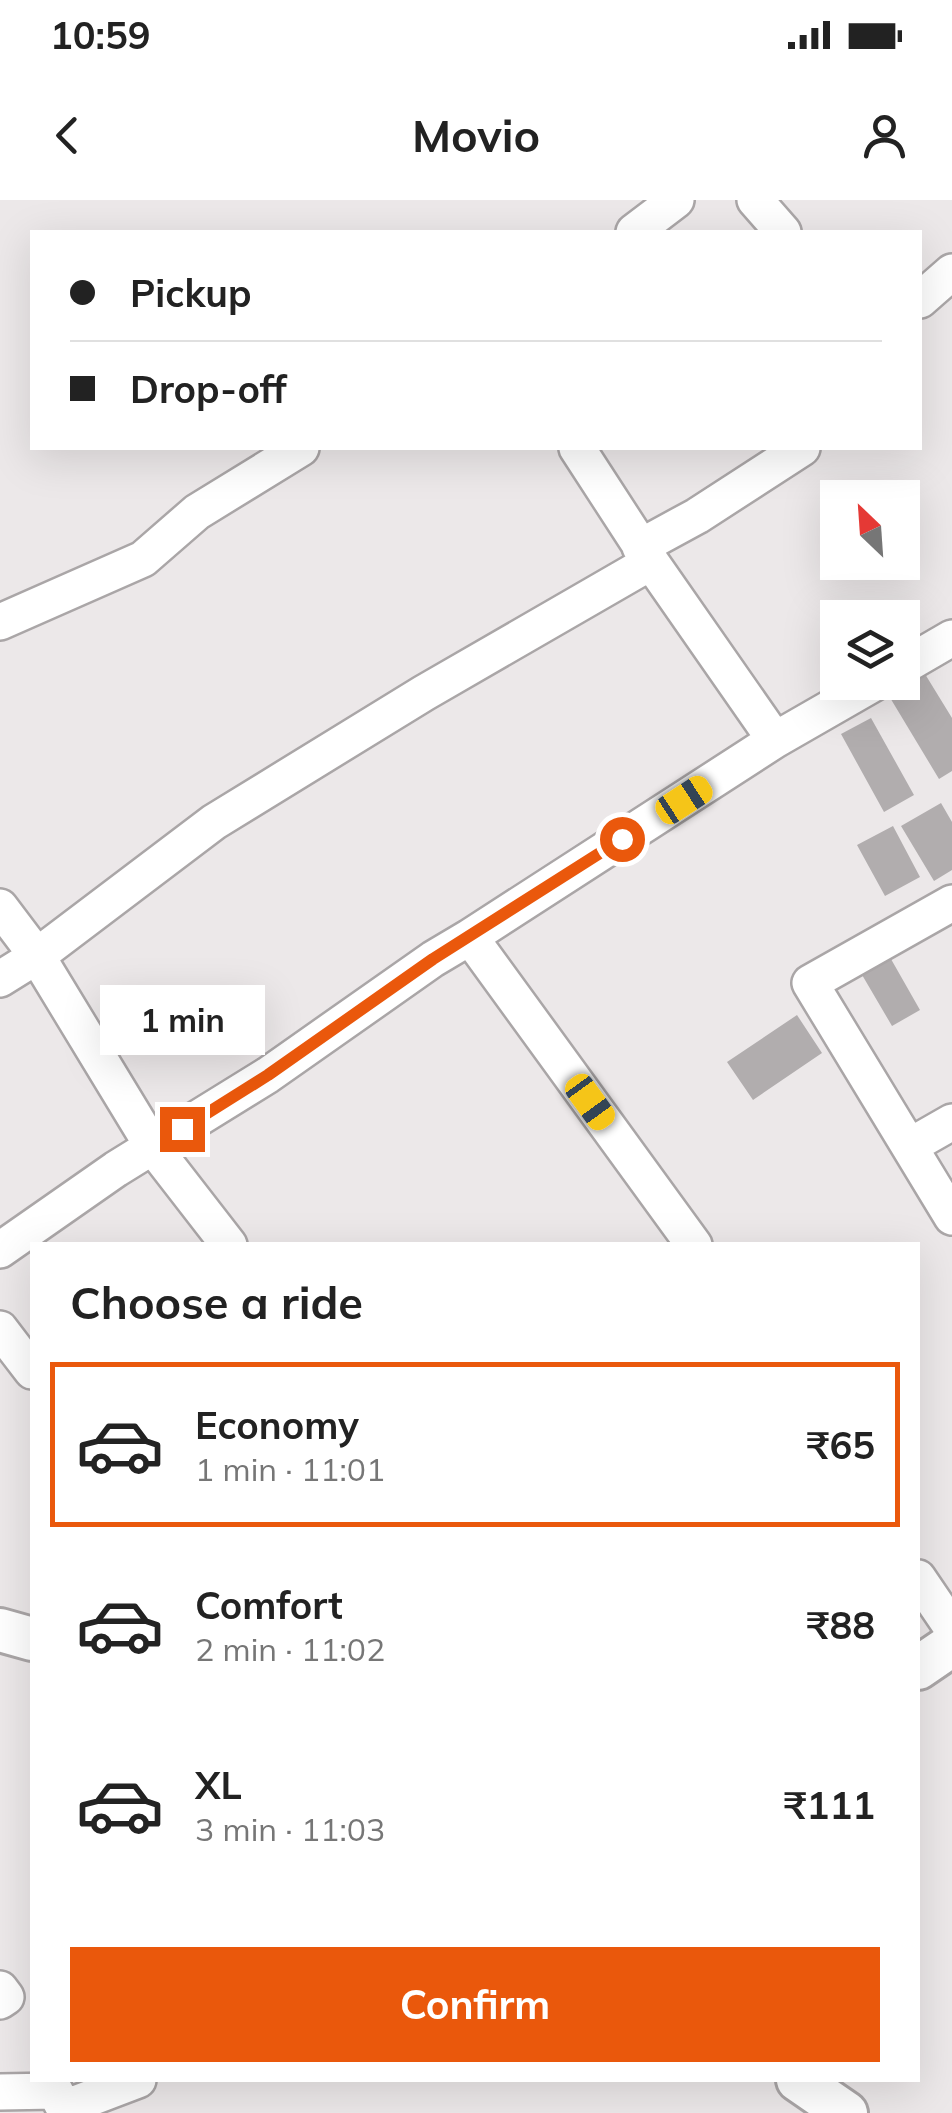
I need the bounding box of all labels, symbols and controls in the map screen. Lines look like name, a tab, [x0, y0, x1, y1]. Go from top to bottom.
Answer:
text: 10:59	[50, 11, 151, 59]
text: Movio	[412, 107, 540, 163]
icon: back	[40, 108, 95, 163]
icon: person	[857, 108, 912, 163]
text: Pickup	[130, 269, 252, 317]
text: Drop-off	[130, 365, 287, 413]
north arrow	[820, 480, 920, 580]
map controls	[820, 480, 920, 700]
button: layers	[820, 600, 920, 700]
car	[651, 771, 717, 829]
route start	[600, 817, 645, 862]
callout: 1 min	[100, 984, 264, 1054]
text: 1 min	[140, 1000, 225, 1040]
car	[560, 1069, 620, 1135]
route end	[160, 1107, 205, 1152]
text: Choose a ride	[70, 1274, 363, 1330]
icon: car	[75, 1400, 165, 1490]
text: Economy	[195, 1401, 359, 1449]
text: ₹65	[807, 1421, 875, 1469]
text: 1 min · 11:01	[195, 1449, 385, 1489]
icon: car	[75, 1580, 165, 1670]
text: Comfort	[195, 1581, 343, 1629]
text: ₹88	[807, 1601, 875, 1649]
text: 2 min · 11:02	[195, 1629, 385, 1669]
icon: car	[75, 1760, 165, 1850]
text: XL	[195, 1761, 242, 1809]
text: ₹111	[784, 1781, 875, 1829]
text: 3 min · 11:03	[195, 1809, 385, 1849]
button: Confirm	[70, 1947, 880, 2062]

